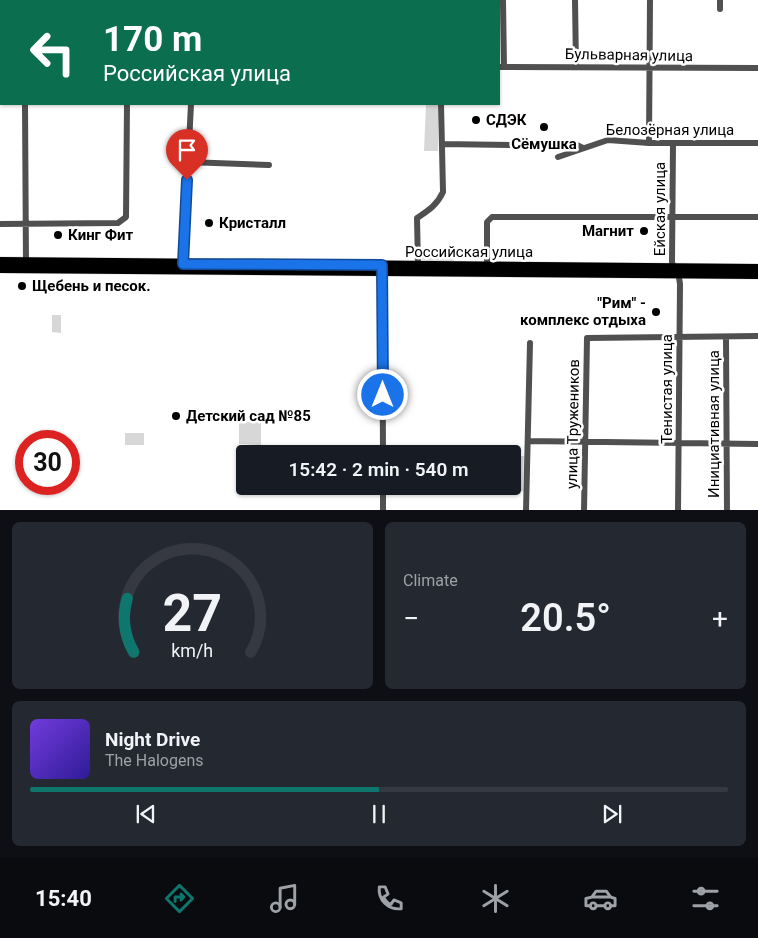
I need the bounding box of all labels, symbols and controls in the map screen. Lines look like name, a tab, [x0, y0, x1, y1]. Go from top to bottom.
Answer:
text: 170 m	[103, 19, 202, 60]
icon: left	[20, 20, 85, 85]
street label: Бульварная улица	[565, 45, 693, 65]
text: Российская улица	[103, 61, 291, 86]
place label: СДЭК	[486, 111, 527, 129]
marker: СДЭК	[470, 114, 482, 126]
marker: Сёмушка	[538, 121, 550, 133]
street label: Белозёрная улица	[606, 121, 734, 139]
pin	[166, 129, 208, 180]
place label: Сёмушка	[511, 135, 577, 153]
icon: arrive	[173, 136, 201, 164]
street label: Ейская улица	[651, 162, 669, 256]
place label: Кристалл	[219, 214, 286, 232]
marker: Кристалл	[203, 217, 215, 229]
place label: Магнит	[582, 222, 634, 240]
marker: Магнит	[638, 225, 650, 237]
place label: Кинг Фит	[68, 226, 133, 244]
marker: Кинг Фит	[52, 229, 64, 241]
street label: Российская улица	[405, 243, 533, 261]
place label: Щебень и песок.	[32, 277, 151, 295]
marker: Щебень и песок.	[16, 280, 28, 292]
place label: "Рим" - комплекс отдыха	[520, 294, 646, 329]
marker: "Рим" - комплекс отдыха	[650, 306, 662, 318]
street label: Тенистая улица	[658, 334, 676, 444]
street label: Инициативная улица	[705, 350, 723, 498]
street label: улица Тружеников	[563, 359, 583, 489]
position arrow	[356, 368, 408, 420]
place label: Детский сад №85	[186, 407, 311, 425]
marker: Детский сад №85	[170, 410, 182, 422]
speed limit sign: 30	[15, 430, 80, 495]
text: 15:42 · 2 min · 540 m	[288, 458, 469, 481]
text: Climate	[403, 571, 458, 590]
text: 27	[163, 583, 222, 644]
text: 20.5°	[520, 596, 611, 640]
text: −	[403, 602, 419, 635]
text: +	[712, 602, 728, 635]
text: km/h	[172, 640, 213, 661]
text: Night Drive	[105, 728, 200, 751]
text: The Halogens	[105, 751, 204, 770]
icon: previous	[132, 800, 160, 828]
icon: pause	[365, 800, 393, 828]
icon: next	[598, 800, 626, 828]
icon: directions	[162, 881, 197, 916]
icon: music	[267, 881, 302, 916]
icon: phone	[372, 881, 407, 916]
icon: climate	[478, 881, 513, 916]
icon: car	[583, 881, 618, 916]
icon: filters	[688, 881, 723, 916]
text: 15:40	[35, 886, 92, 911]

